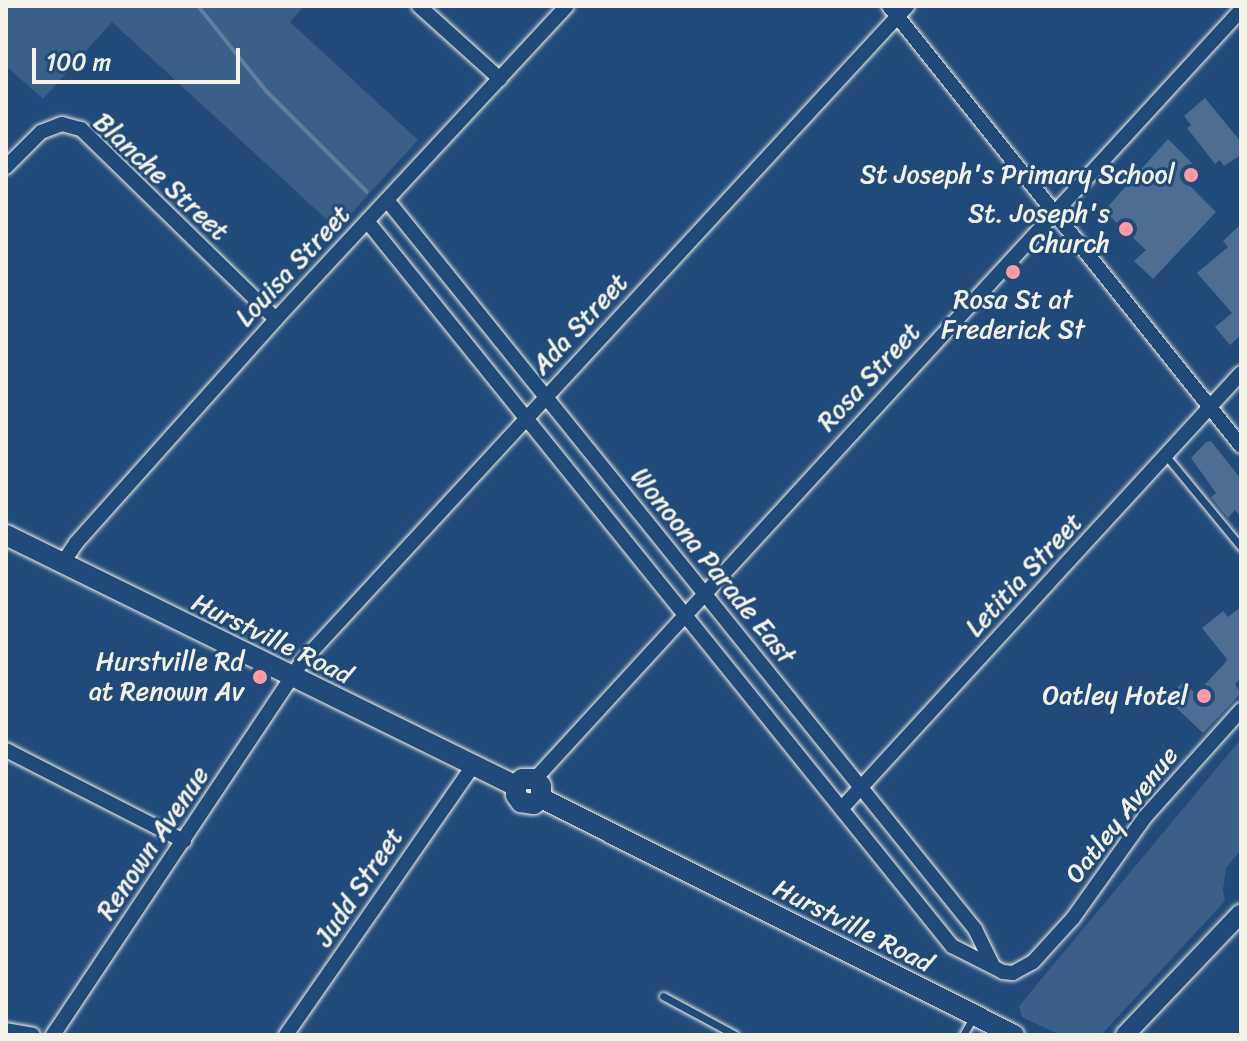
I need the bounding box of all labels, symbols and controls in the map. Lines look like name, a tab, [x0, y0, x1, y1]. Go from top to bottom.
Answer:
scale bar	[36, 32, 244, 82]
text: 100 m	[46, 41, 111, 83]
street label: Blanche Street	[87, 107, 235, 247]
place label: St Joseph's Primary School	[860, 159, 1175, 191]
marker: St Joseph's Primary School	[1182, 166, 1200, 184]
place label: St. Joseph's Church	[968, 198, 1110, 260]
street label: Louisa Street	[229, 199, 357, 333]
marker: St. Joseph's Church	[1117, 220, 1135, 238]
marker: Rosa St at Frederick St	[1004, 263, 1022, 281]
street label: Ada Street	[526, 267, 634, 381]
place label: Rosa St at Frederick St	[941, 284, 1085, 346]
street label: Rosa Street	[811, 317, 927, 437]
street label: Wonoona Parade East	[624, 462, 802, 670]
street label: Letitia Street	[959, 507, 1089, 643]
street label: Hurstville Road	[187, 587, 357, 691]
place label: Hurstville Rd at Renown Av	[88, 646, 244, 708]
marker: Hurstville Rd at Renown Av	[251, 668, 269, 686]
place label: Oatley Hotel	[1042, 680, 1188, 712]
marker: Oatley Hotel	[1195, 687, 1213, 705]
street label: Oatley Avenue	[1059, 740, 1185, 890]
street label: Renown Avenue	[90, 760, 216, 926]
street label: Judd Street	[308, 822, 410, 952]
street label: Hurstville Road	[768, 872, 938, 980]

